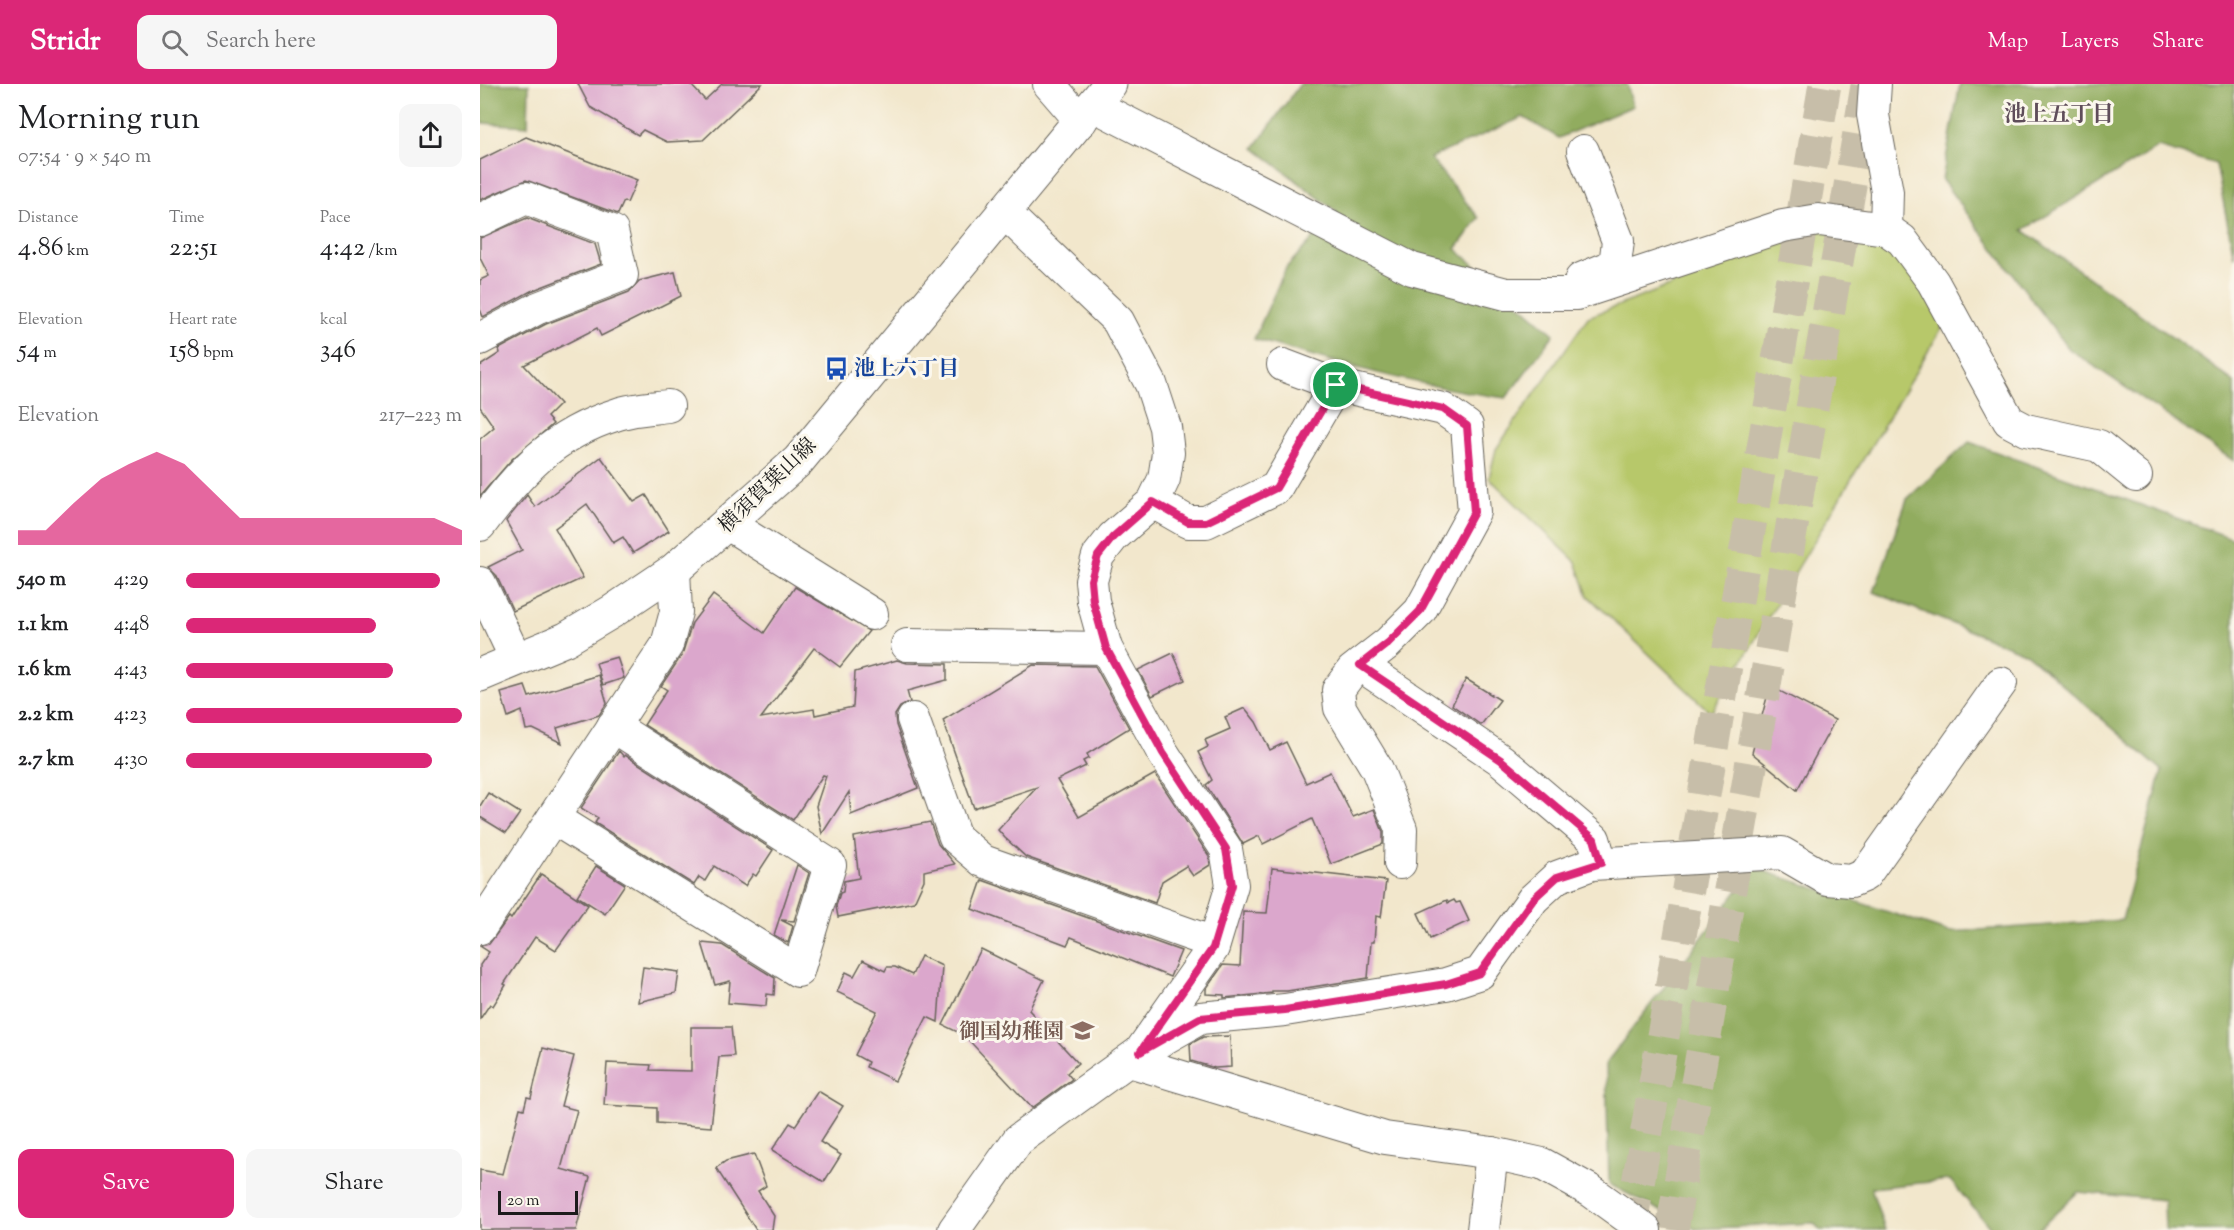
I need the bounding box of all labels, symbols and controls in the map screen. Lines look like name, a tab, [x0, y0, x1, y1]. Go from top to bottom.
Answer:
search box	[137, 15, 557, 69]
text: Stridr	[30, 22, 101, 62]
icon: search	[158, 26, 191, 59]
text: Search here	[206, 26, 316, 58]
text: Map	[1988, 27, 2028, 57]
text: Layers	[2061, 27, 2119, 57]
text: Share	[2152, 27, 2204, 57]
text: Morning run	[18, 96, 200, 144]
district label: 池上五丁目	[2004, 100, 2114, 132]
button: share	[399, 104, 462, 167]
text: 07:54 · 9 × 540 m	[18, 143, 151, 172]
text: Distance	[18, 207, 78, 230]
text: Time	[169, 207, 205, 230]
text: Pace	[320, 207, 351, 230]
text: 4.86	[18, 230, 64, 267]
text: 22:51	[169, 230, 218, 267]
text: 4:42	[320, 230, 365, 267]
text: km	[64, 240, 89, 263]
text: /km	[365, 240, 397, 263]
text: Elevation	[18, 309, 83, 332]
text: Heart rate	[169, 309, 237, 332]
text: kcal	[320, 309, 348, 332]
text: 54	[18, 332, 40, 369]
text: 158	[169, 332, 200, 369]
text: 346	[320, 332, 356, 369]
text: m	[40, 342, 57, 365]
text: bpm	[200, 342, 234, 365]
bus stop icon: 池上六丁目	[823, 355, 849, 381]
place label: 池上六丁目	[854, 355, 959, 385]
pin	[1310, 359, 1361, 410]
icon: arrive	[1319, 368, 1352, 401]
text: Elevation	[18, 402, 99, 431]
text: 217–223 m	[379, 402, 462, 431]
street label: 横須賀葉山線	[713, 432, 824, 541]
text: 540 m	[18, 566, 66, 595]
text: 4:29	[114, 566, 148, 595]
text: 1.1 km	[18, 611, 68, 640]
text: 4:48	[114, 611, 149, 640]
text: 1.6 km	[18, 656, 71, 685]
text: 4:43	[114, 656, 147, 685]
text: 2.2 km	[18, 701, 73, 730]
text: 4:23	[114, 701, 147, 730]
text: 2.7 km	[18, 746, 74, 775]
text: 4:30	[114, 746, 148, 775]
place label: 御国幼稚園	[959, 1018, 1064, 1048]
school or university icon: 御国幼稚園	[1069, 1018, 1095, 1044]
button: Save	[18, 1149, 234, 1218]
button: Share	[246, 1149, 462, 1218]
scale bar	[498, 1188, 578, 1216]
text: 20 m	[507, 1190, 540, 1213]

